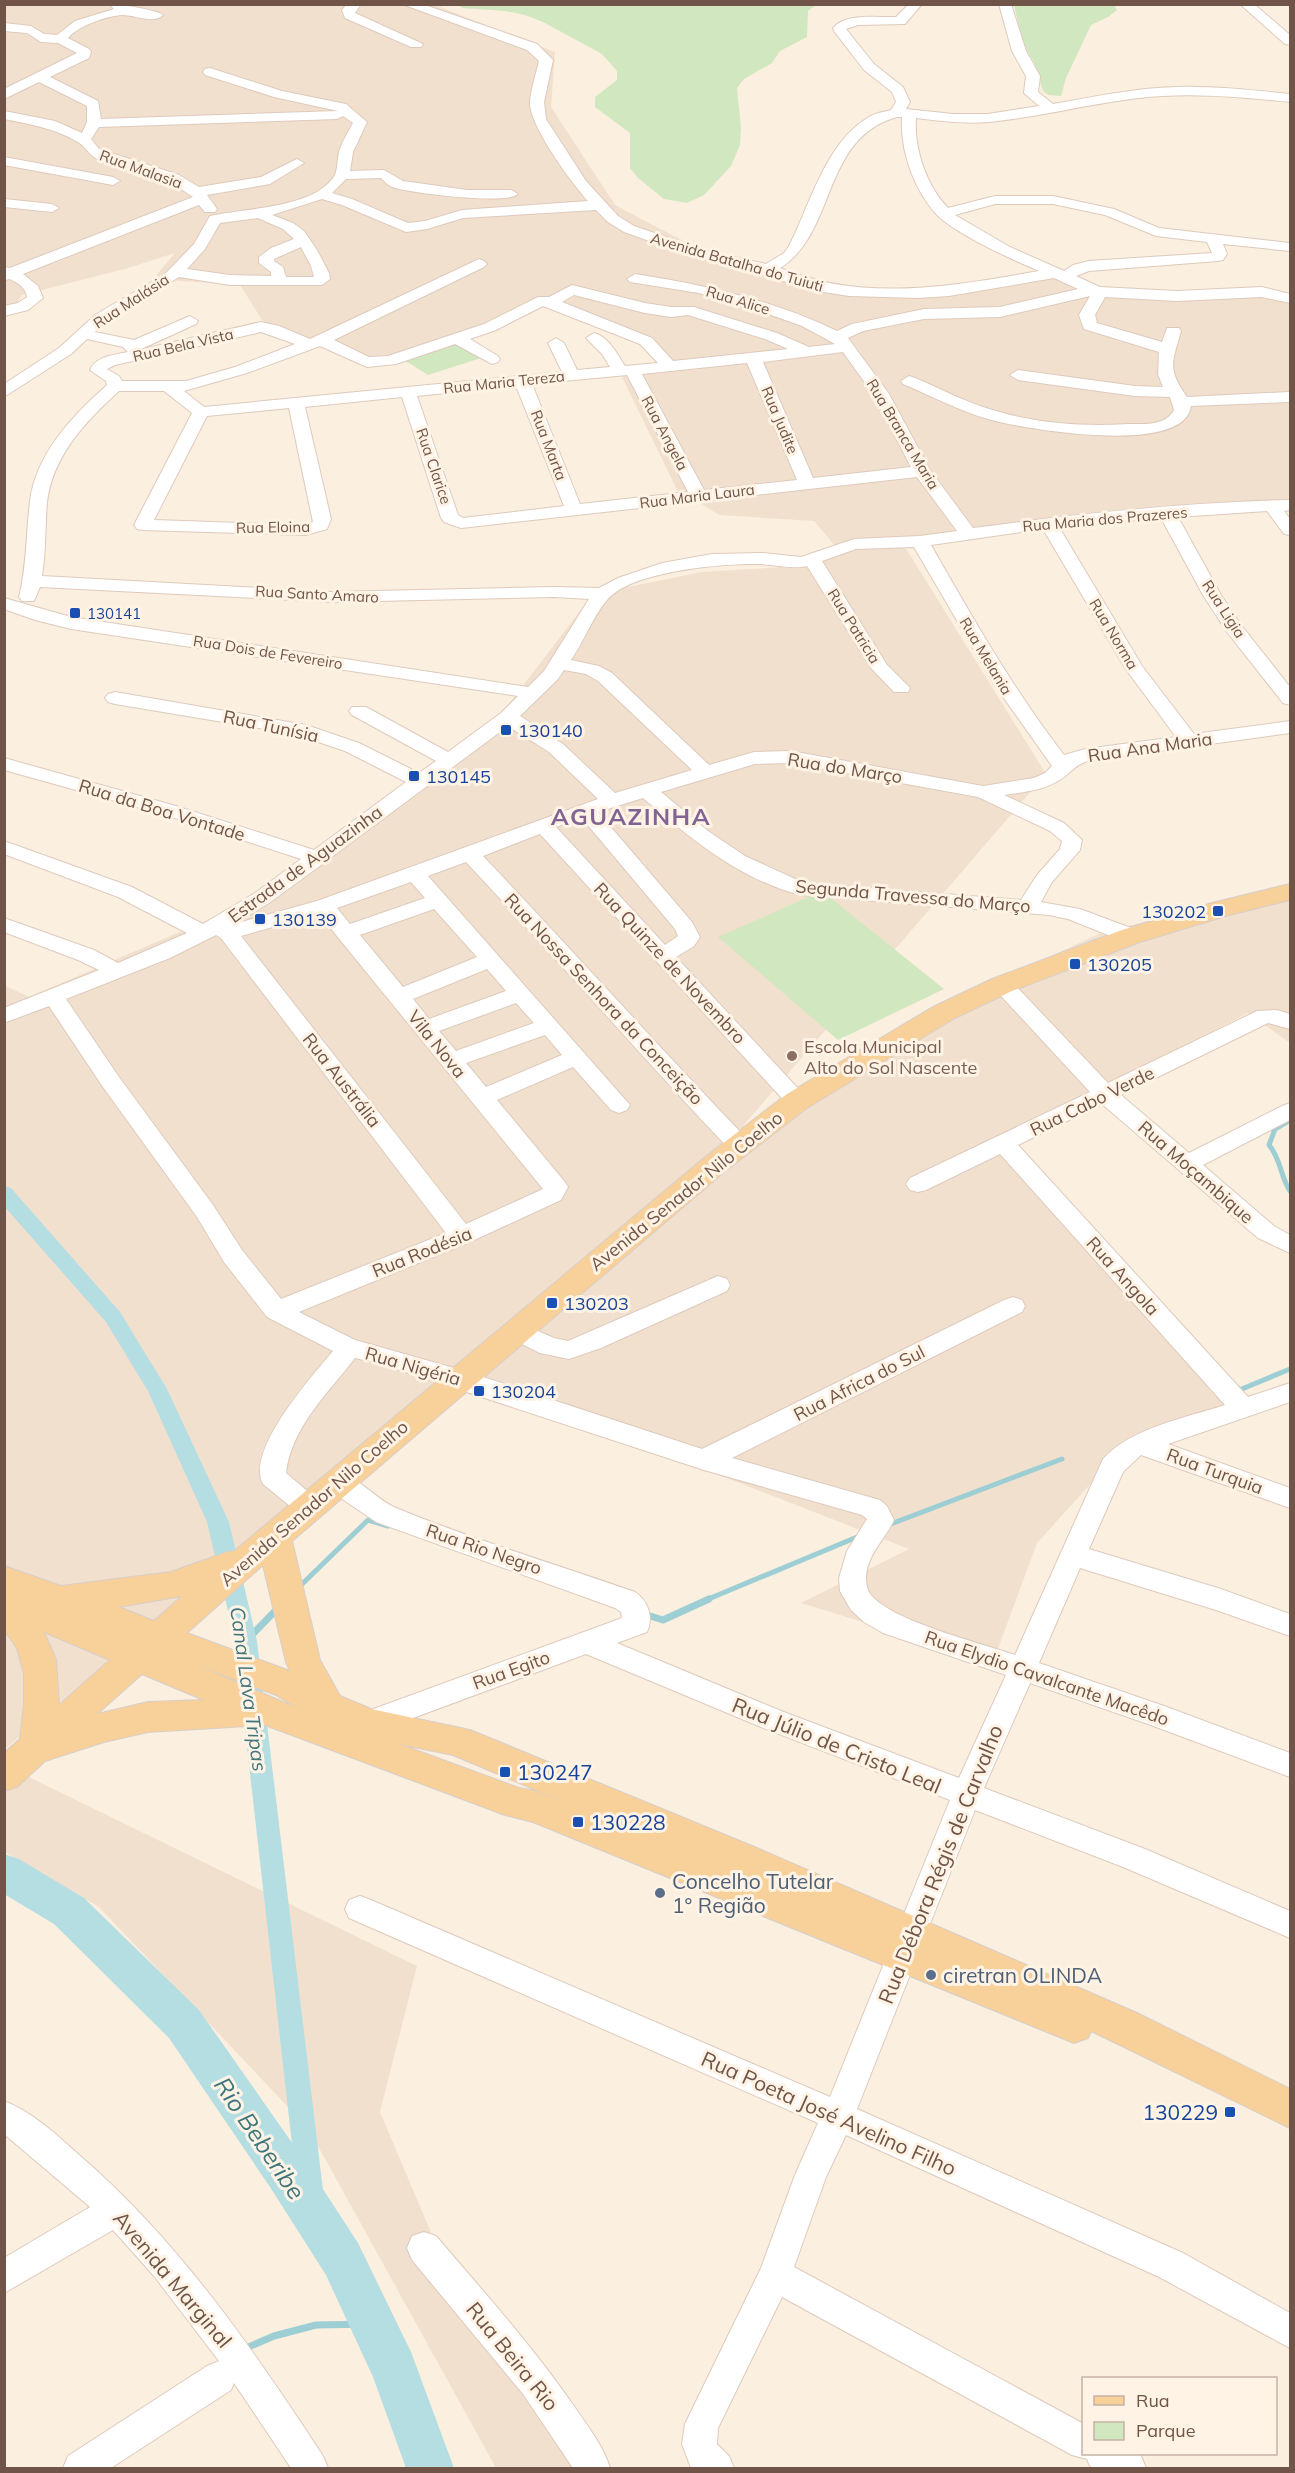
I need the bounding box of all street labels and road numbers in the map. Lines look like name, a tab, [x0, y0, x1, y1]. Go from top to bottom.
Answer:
street label: Rua Malasia	[97, 145, 185, 193]
street label: Avenida Batalha do Tuiuti	[648, 228, 826, 296]
street label: Rua Malásia	[90, 270, 172, 332]
street label: Rua Alice	[704, 281, 772, 319]
street label: Rua Bela Vista	[131, 324, 235, 366]
street label: Rua Maria Tereza	[442, 366, 566, 398]
street label: Rua Branca Maria	[863, 375, 943, 493]
street label: Rua Judite	[757, 383, 803, 457]
street label: Rua Angela	[637, 393, 693, 473]
street label: Rua Marta	[527, 407, 571, 483]
street label: Rua Clarice	[412, 425, 456, 507]
street label: Rua Maria Laura	[638, 480, 756, 512]
street label: Rua Maria dos Prazeres	[1022, 502, 1188, 536]
street label: Rua Eloina	[236, 517, 310, 537]
street label: Rua Ligia	[1198, 576, 1250, 642]
street label: Rua Santo Amaro	[255, 581, 379, 607]
street label: Rua Patricia	[824, 585, 884, 667]
street label: Rua Norma	[1085, 595, 1143, 673]
street label: Rua Melania	[955, 614, 1017, 698]
street label: Rua Dois de Fevereiro	[192, 631, 344, 673]
street label: Rua Tunísia	[221, 705, 321, 747]
street label: Rua Ana Maria	[1086, 727, 1214, 767]
street label: Rua do Março	[786, 748, 904, 788]
street label: Rua da Boa Vontade	[76, 774, 248, 846]
street label: Estrada de Aguazinha	[223, 800, 387, 928]
street label: Segunda Travessa do Março	[795, 874, 1031, 918]
street label: Rua Quinze de Novembro	[589, 877, 751, 1049]
street label: Rua Nossa Senhora da Conceição	[500, 888, 708, 1110]
street label: Vila Nova	[403, 1006, 471, 1082]
street label: Rua Austrália	[298, 1028, 386, 1132]
street label: Rua Cabo Verde	[1026, 1061, 1158, 1141]
street label: Avenida Senador Nilo Coelho	[585, 1106, 787, 1276]
street label: Rua Moçambique	[1134, 1116, 1258, 1228]
street label: Rua Rodésia	[369, 1222, 475, 1282]
street label: Rua Angola	[1082, 1232, 1164, 1320]
street label: Rua Africa do Sul	[789, 1340, 929, 1426]
street label: Rua Nigéria	[363, 1341, 463, 1391]
street label: Avenida Senador Nilo Coelho	[215, 1415, 413, 1591]
street label: Rua Turquia	[1164, 1443, 1266, 1499]
street label: Rua Rio Negro	[423, 1518, 545, 1580]
street label: Rua Elydio Cavalcante Macêdo	[922, 1625, 1172, 1731]
street label: Rua Egito	[469, 1645, 553, 1695]
street label: Rua Júlio de Cristo Leal	[729, 1691, 945, 1799]
street label: Rua Débora Régis de Carvalho	[872, 1721, 1008, 2007]
street label: Rua Poeta José Avelino Filho	[698, 2045, 960, 2181]
street label: Avenida Marginal	[108, 2205, 238, 2353]
street label: Rua Beira Rio	[461, 2296, 565, 2416]

